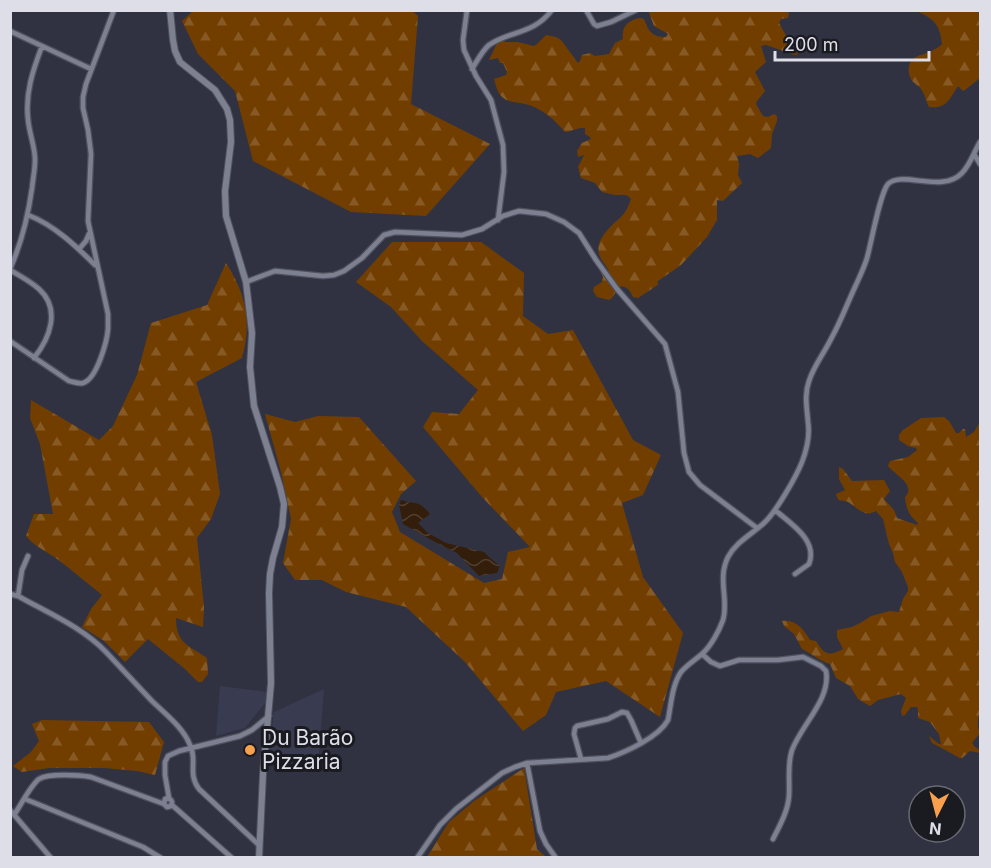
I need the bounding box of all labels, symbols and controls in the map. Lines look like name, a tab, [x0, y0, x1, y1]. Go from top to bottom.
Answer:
scale bar	[775, 24, 930, 62]
text: 200 m	[784, 34, 839, 55]
place label: Du Barão Pizzaria	[262, 725, 353, 774]
marker: Du Barão Pizzaria	[243, 743, 257, 757]
north arrow	[907, 784, 967, 844]
text: N	[928, 818, 943, 840]

